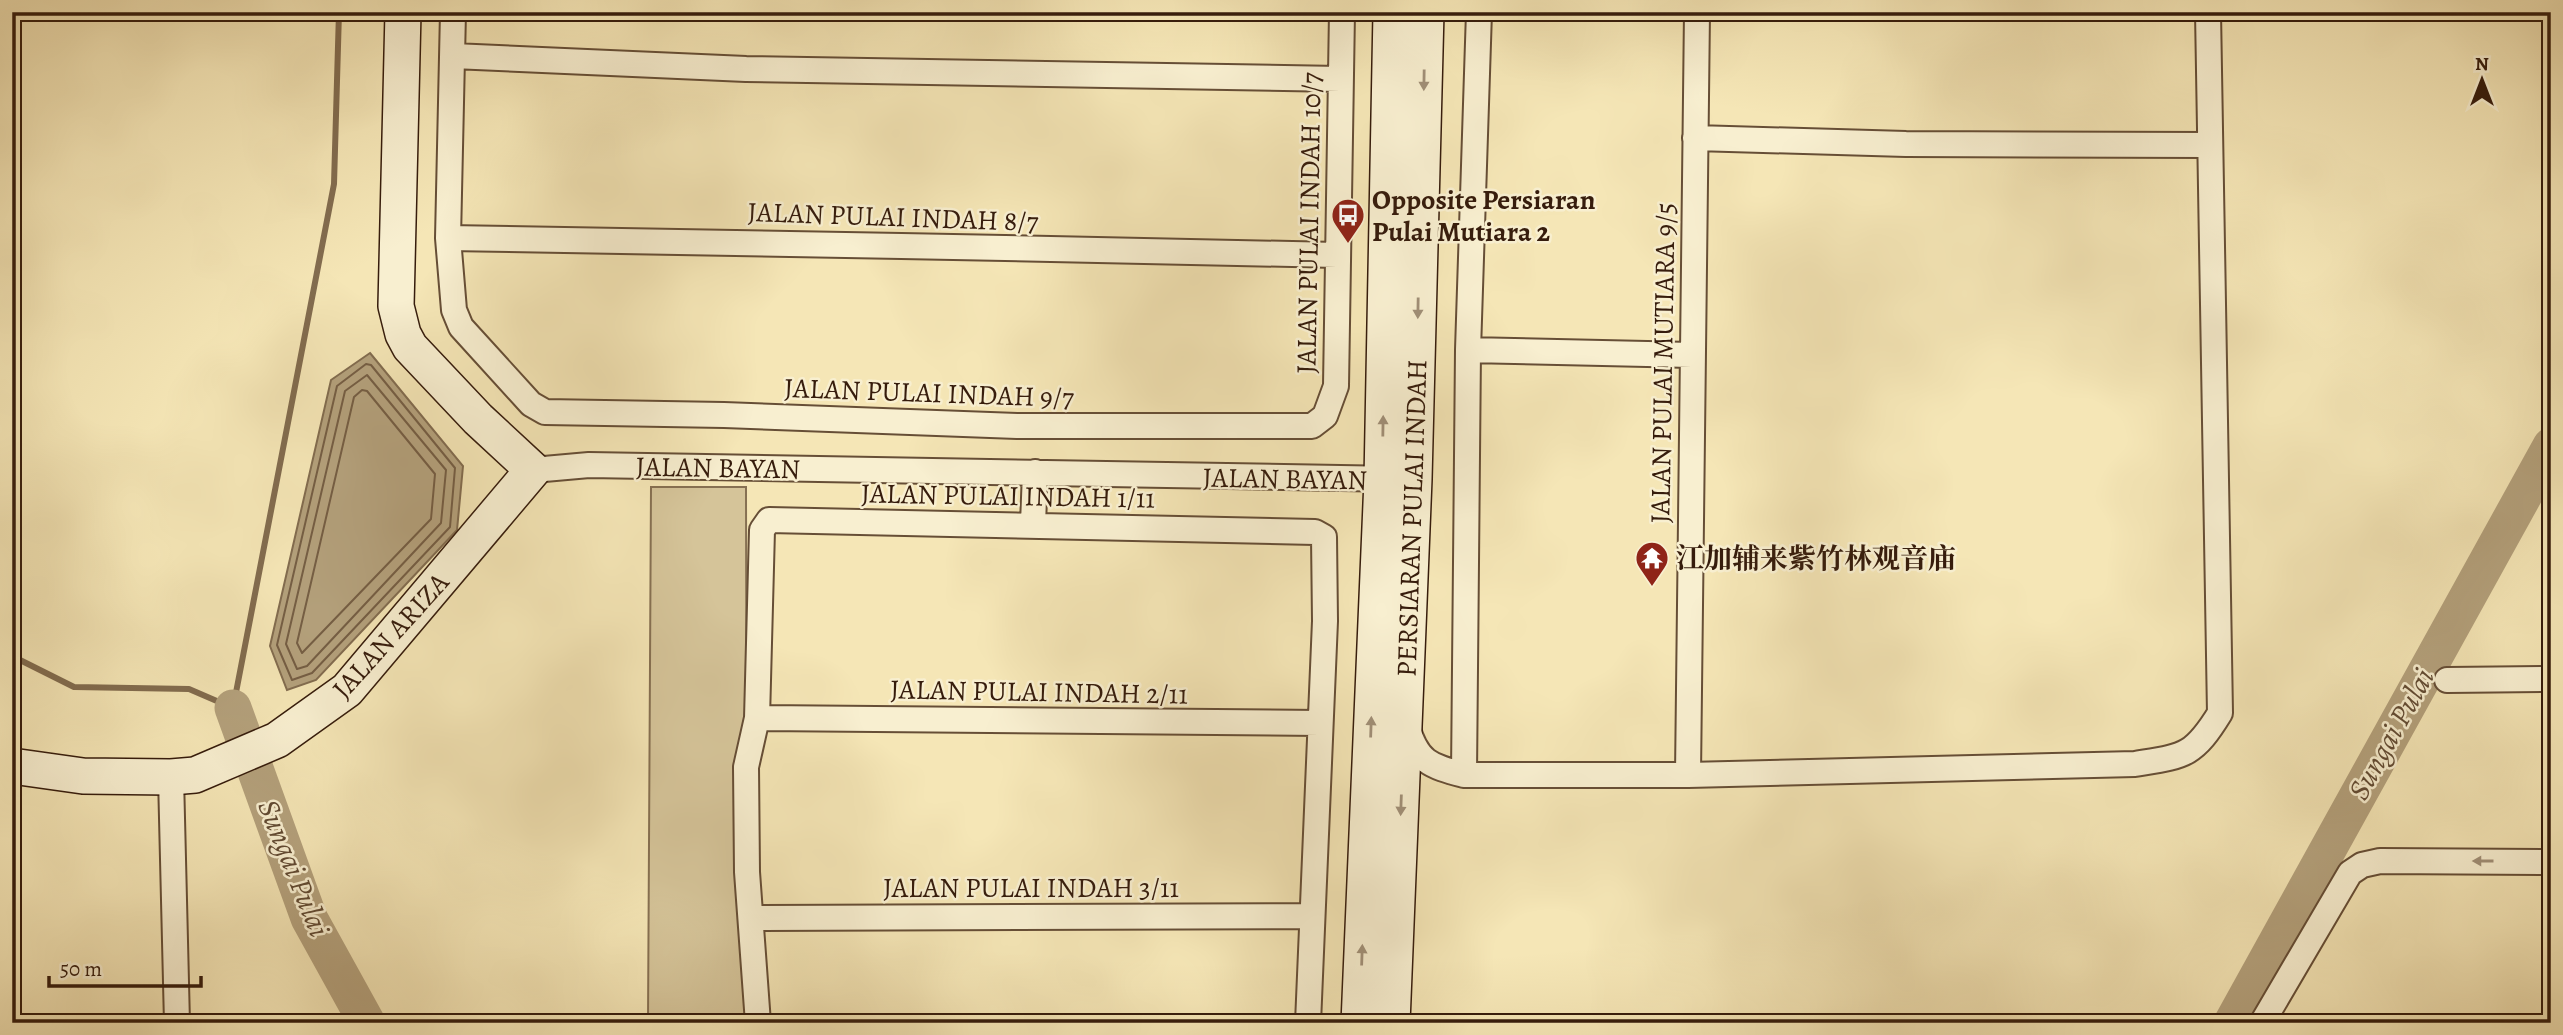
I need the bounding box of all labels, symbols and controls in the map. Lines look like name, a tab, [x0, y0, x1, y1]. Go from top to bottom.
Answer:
north arrow	[2448, 46, 2518, 116]
text: N	[2475, 51, 2489, 77]
one-way arrow	[1418, 70, 1430, 92]
street label: JALAN PULAI INDAH 10/7	[1287, 72, 1331, 374]
place label: Opposite Persiaran Pulai Mutiara 2	[1372, 181, 1596, 251]
street label: JALAN PULAI INDAH 8/7	[747, 193, 1039, 241]
bus stop icon: Opposite Persiaran Pulai Mutiara 2	[1329, 196, 1367, 245]
street label: JALAN PULAI MUTIARA 9/5	[1641, 202, 1685, 524]
one-way arrow	[1413, 297, 1424, 319]
street label: PERSIARAN PULAI INDAH	[1387, 359, 1437, 677]
street label: JALAN PULAI INDAH 9/7	[783, 369, 1075, 417]
one-way arrow	[1377, 415, 1388, 437]
street label: JALAN BAYAN	[635, 448, 801, 488]
street label: JALAN BAYAN	[1202, 459, 1368, 499]
street label: JALAN PULAI INDAH 1/11	[861, 474, 1155, 518]
temple icon: 江加辅来紫竹林观音庙	[1633, 539, 1671, 588]
place label: 江加辅来紫竹林观音庙	[1676, 540, 1956, 578]
street label: JALAN ARIZA	[324, 564, 458, 707]
water label: Sungai Pulai	[2338, 661, 2444, 807]
street label: JALAN PULAI INDAH 2/11	[890, 670, 1188, 714]
one-way arrow	[1366, 716, 1377, 738]
water label: Sungai Pulai	[248, 793, 340, 943]
one-way arrow	[1395, 794, 1406, 816]
one-way arrow	[2471, 855, 2493, 867]
street label: JALAN PULAI INDAH 3/11	[883, 869, 1179, 907]
one-way arrow	[1356, 943, 1367, 965]
scale bar	[49, 944, 201, 988]
text: 50 m	[60, 955, 102, 983]

